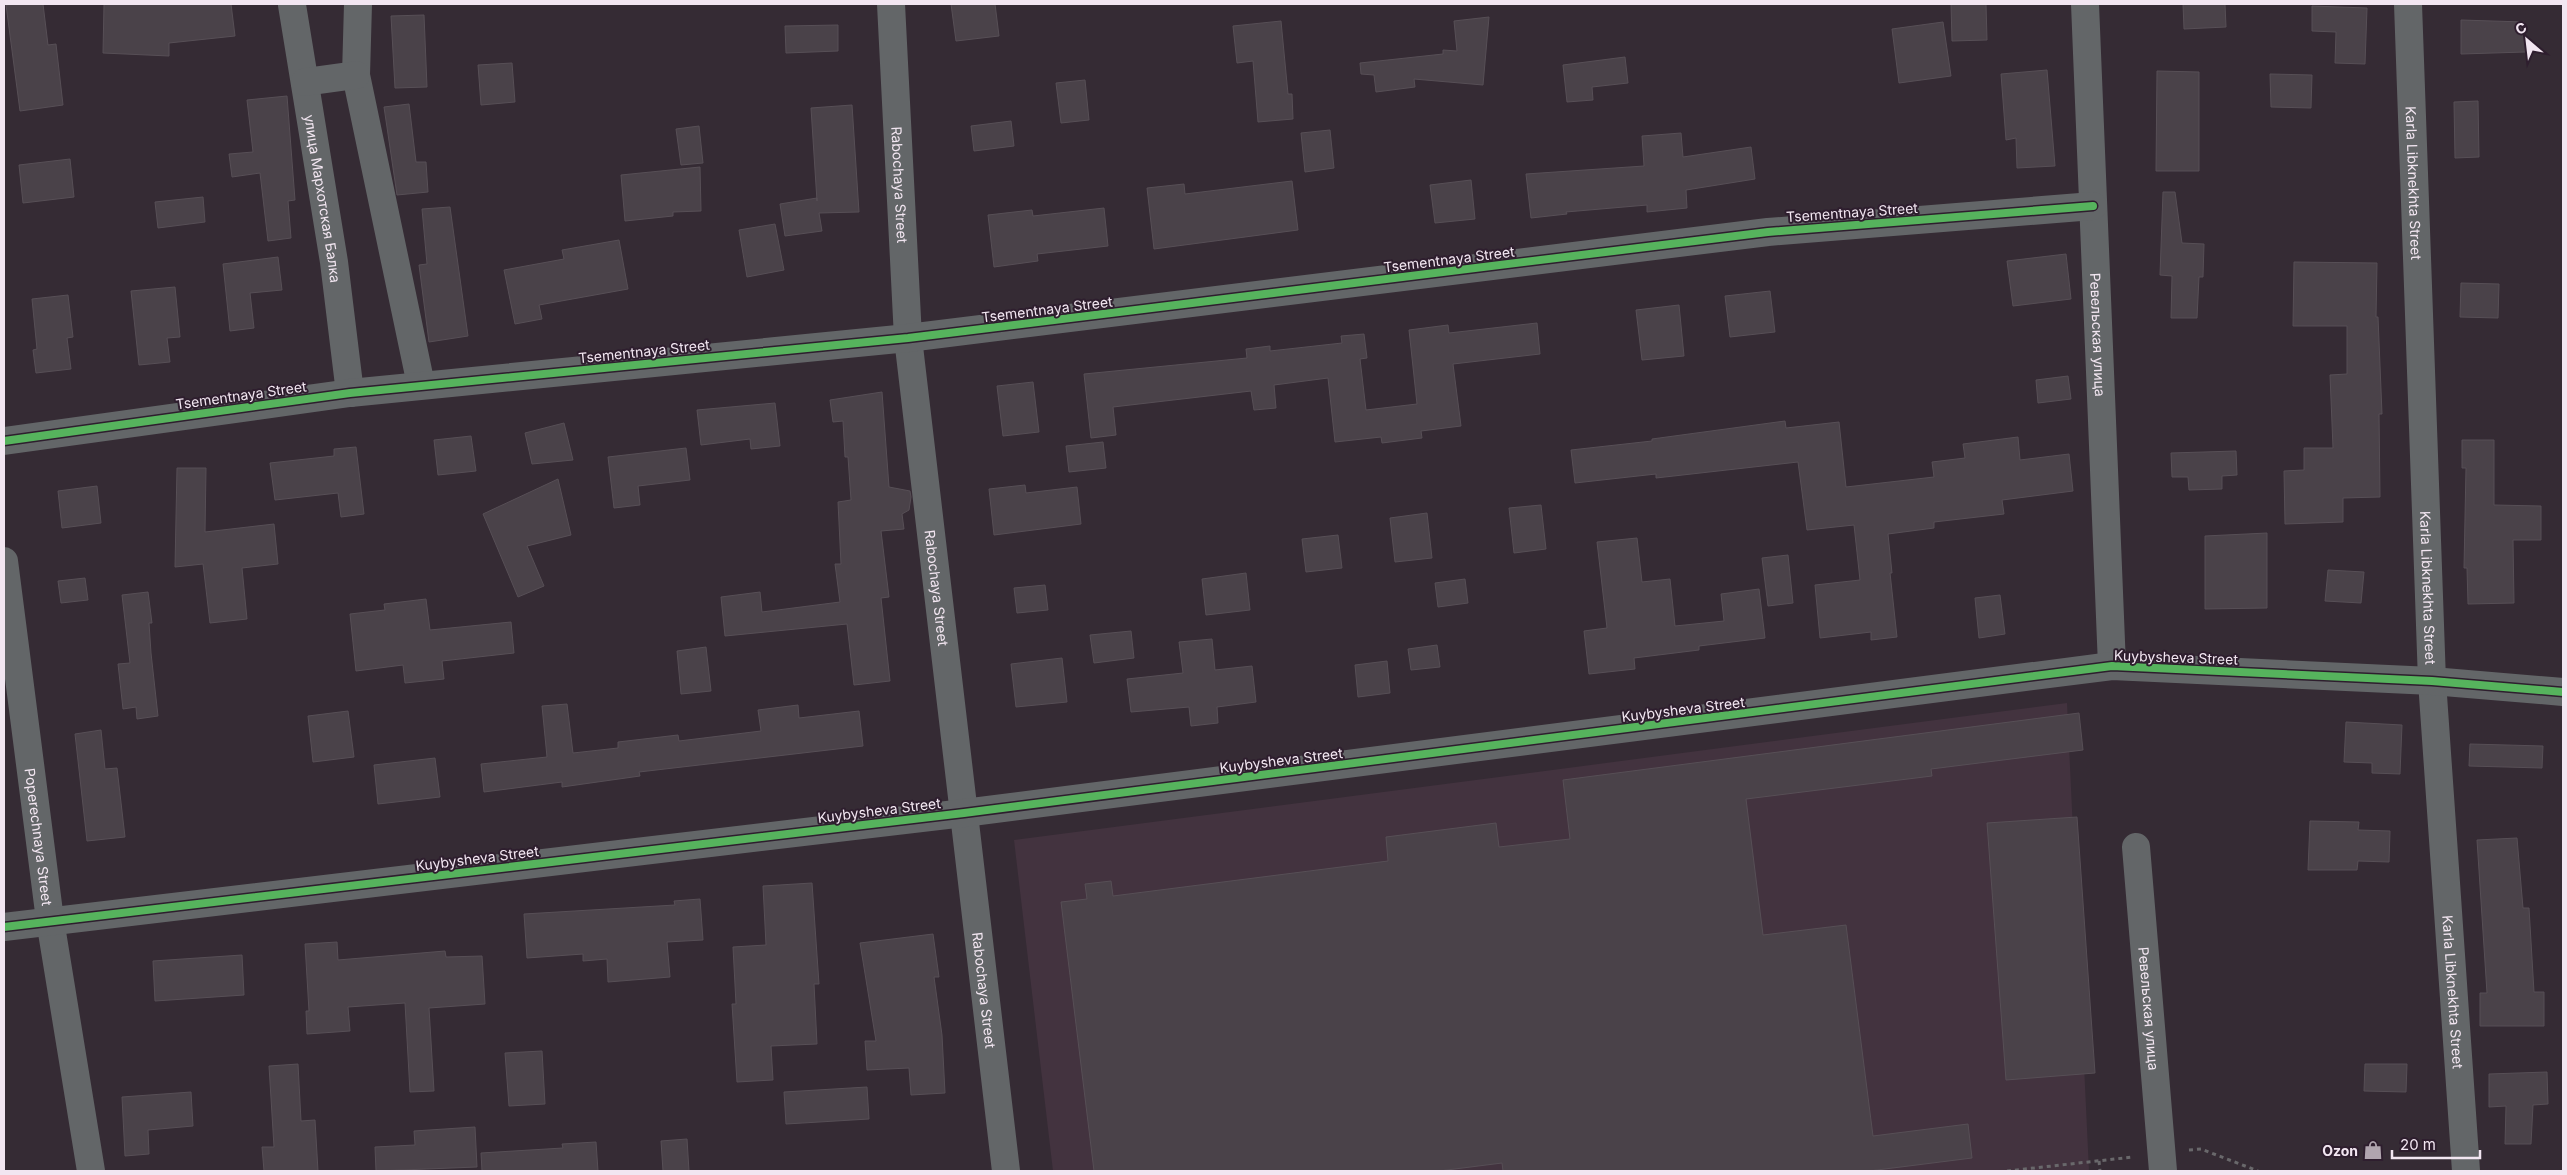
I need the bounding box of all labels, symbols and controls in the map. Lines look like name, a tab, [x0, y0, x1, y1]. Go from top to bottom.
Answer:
north arrow	[2502, 15, 2552, 65]
text: С	[2512, 18, 2529, 38]
street label: Karla Libknekhta Street	[2403, 106, 2426, 261]
street label: улица Мархотская Балка	[301, 113, 345, 284]
street label: Rabochaya Street	[889, 126, 912, 244]
street label: Tsementnaya Street	[1786, 199, 1919, 225]
street label: Tsementnaya Street	[1383, 242, 1516, 275]
street label: Ревельская улица	[2087, 272, 2110, 397]
street label: Tsementnaya Street	[981, 292, 1114, 325]
street label: Tsementnaya Street	[578, 336, 711, 366]
street label: Tsementnaya Street	[175, 377, 308, 413]
street label: Karla Libknekhta Street	[2417, 510, 2440, 665]
street label: Rabochaya Street	[922, 529, 953, 647]
street label: Kuybysheva Street	[2114, 646, 2239, 668]
street label: Kuybysheva Street	[1620, 693, 1746, 725]
street label: Kuybysheva Street	[1218, 744, 1344, 776]
street label: Poperechnaya Street	[22, 767, 57, 907]
street label: Kuybysheva Street	[816, 794, 942, 826]
street label: Kuybysheva Street	[414, 842, 540, 874]
street label: Karla Libknekhta Street	[2440, 914, 2467, 1070]
street label: Rabochaya Street	[969, 931, 1000, 1050]
street label: Ревельская улица	[2136, 946, 2163, 1071]
scale bar	[2392, 1128, 2480, 1160]
text: 20 m	[2400, 1135, 2436, 1154]
shop icon: Ozon	[2362, 1139, 2384, 1161]
place label: Ozon	[2322, 1142, 2358, 1159]

